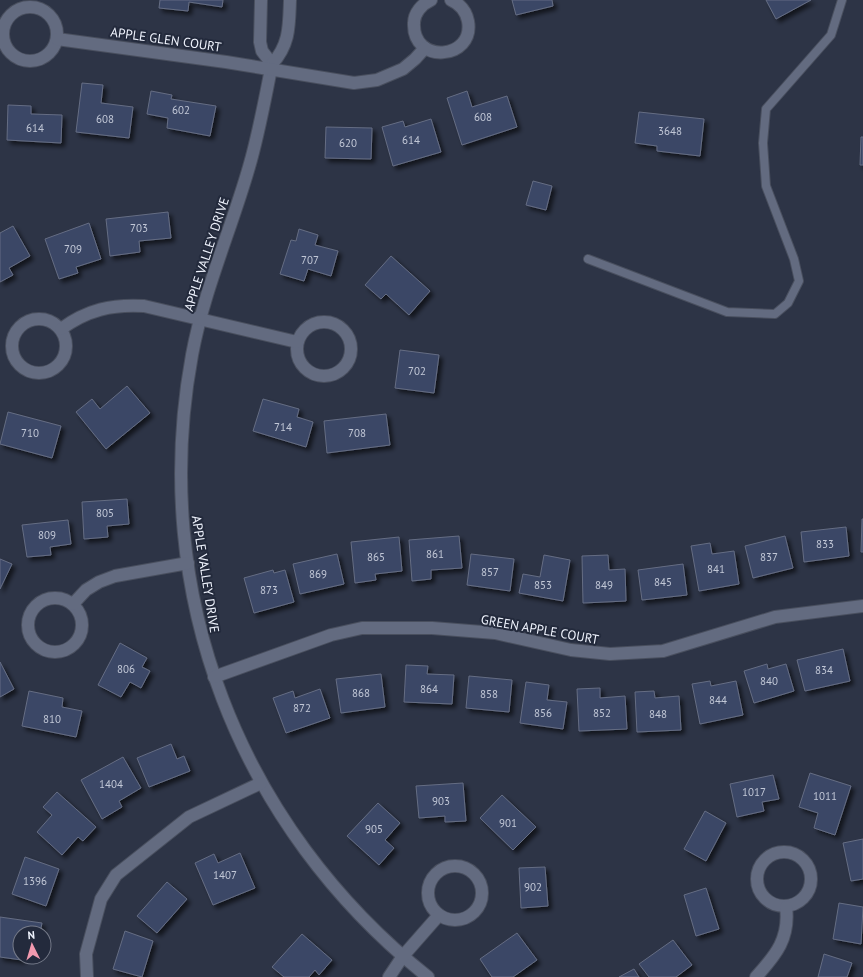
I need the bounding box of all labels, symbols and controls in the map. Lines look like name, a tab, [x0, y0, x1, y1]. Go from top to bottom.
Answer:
street label: APPLE GLEN COURT	[109, 23, 222, 56]
house number: 602	[172, 103, 190, 117]
house number: 608	[474, 110, 492, 124]
house number: 608	[96, 112, 114, 126]
house number: 614	[26, 121, 44, 135]
house number: 3648	[658, 124, 682, 138]
house number: 614	[402, 133, 420, 147]
house number: 620	[339, 136, 357, 150]
street label: APPLE VALLEY DRIVE	[180, 195, 233, 313]
house number: 703	[130, 221, 148, 235]
house number: 709	[64, 242, 82, 256]
house number: 707	[301, 253, 319, 267]
house number: 702	[408, 364, 426, 378]
house number: 714	[274, 420, 292, 434]
house number: 710	[21, 426, 39, 440]
house number: 708	[348, 426, 366, 440]
house number: 805	[96, 506, 114, 520]
street label: APPLE VALLEY DRIVE	[188, 514, 223, 634]
house number: 809	[38, 528, 56, 542]
house number: 833	[816, 537, 834, 551]
house number: 861	[426, 547, 444, 561]
house number: 865	[367, 550, 385, 564]
house number: 837	[760, 550, 778, 564]
house number: 841	[707, 562, 725, 576]
house number: 857	[481, 565, 499, 579]
house number: 869	[309, 567, 327, 581]
house number: 845	[654, 575, 672, 589]
house number: 853	[534, 578, 552, 592]
house number: 849	[595, 578, 613, 592]
house number: 873	[260, 583, 278, 597]
street label: GREEN APPLE COURT	[480, 611, 600, 648]
house number: 806	[117, 662, 135, 676]
house number: 834	[815, 663, 833, 677]
house number: 840	[760, 674, 778, 688]
house number: 864	[420, 682, 438, 696]
house number: 868	[352, 686, 370, 700]
house number: 858	[480, 687, 498, 701]
house number: 844	[709, 693, 727, 707]
house number: 872	[293, 701, 311, 715]
house number: 856	[534, 706, 552, 720]
house number: 852	[593, 706, 611, 720]
house number: 848	[649, 707, 667, 721]
house number: 810	[43, 712, 61, 726]
house number: 1404	[99, 777, 123, 791]
house number: 1017	[742, 785, 766, 799]
house number: 1011	[813, 789, 837, 803]
house number: 903	[432, 794, 450, 808]
house number: 901	[499, 816, 517, 830]
house number: 905	[365, 822, 383, 836]
house number: 1407	[213, 868, 237, 882]
house number: 1396	[23, 874, 47, 888]
house number: 902	[524, 880, 542, 894]
north arrow	[12, 925, 52, 965]
text: N	[27, 928, 35, 942]

